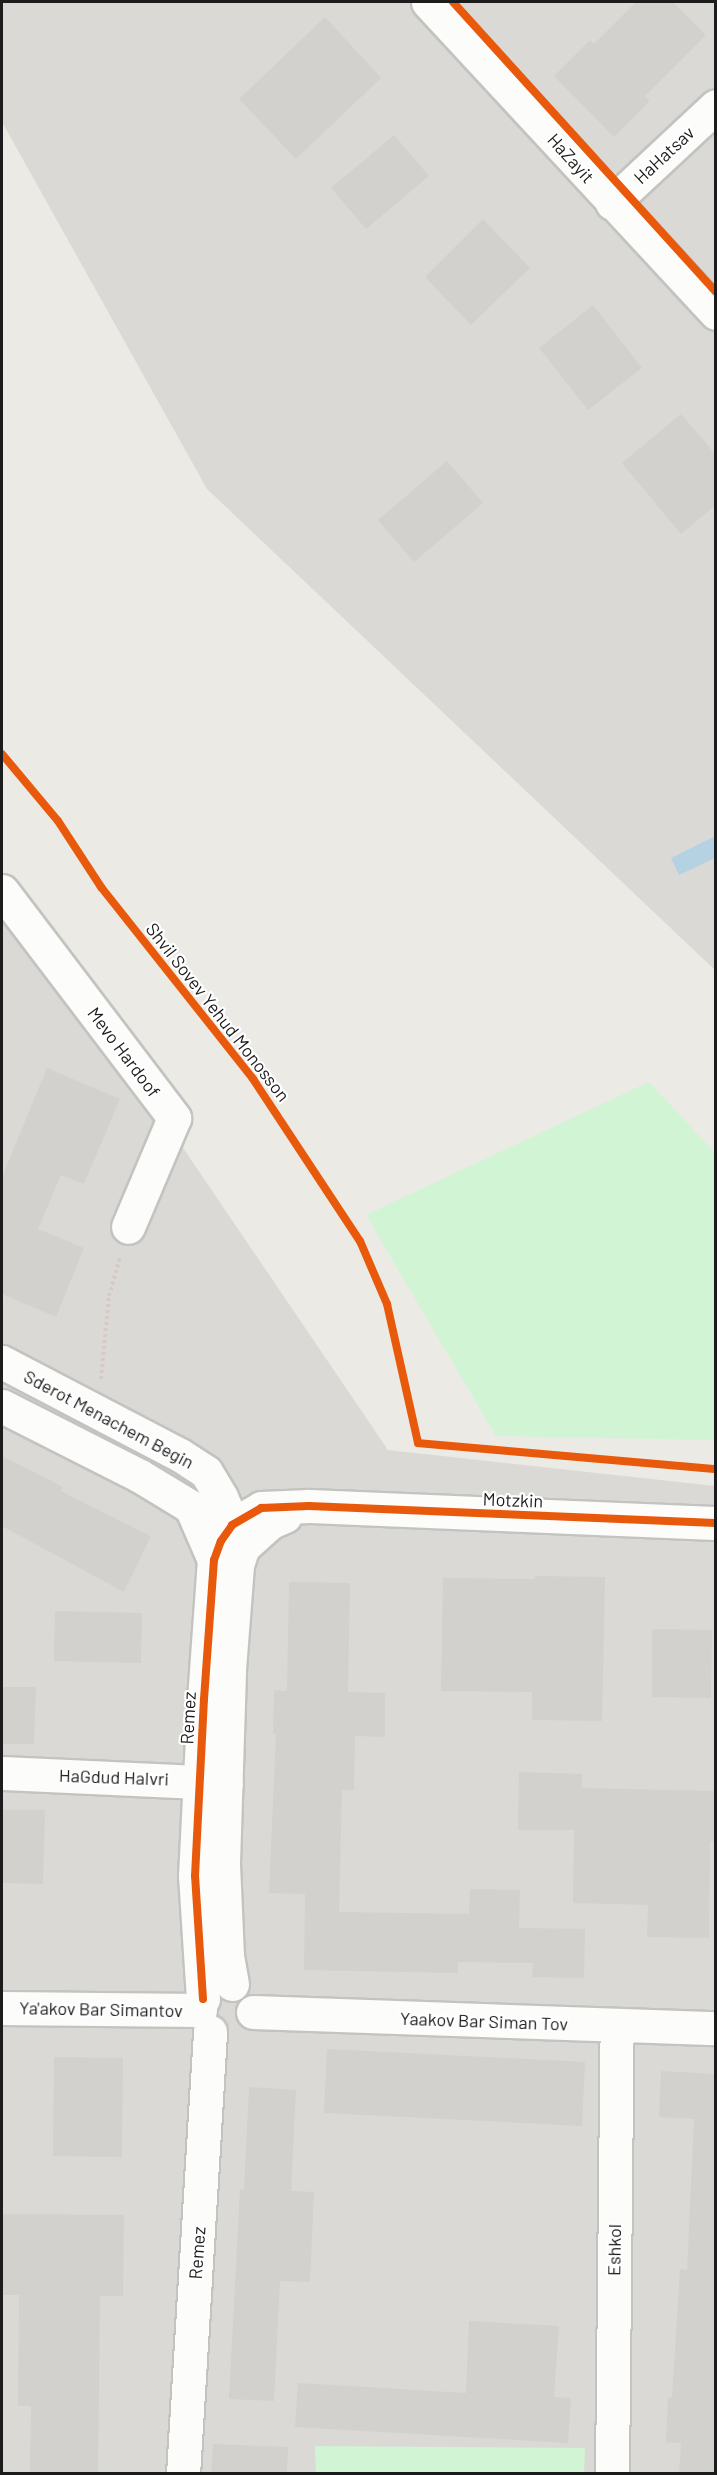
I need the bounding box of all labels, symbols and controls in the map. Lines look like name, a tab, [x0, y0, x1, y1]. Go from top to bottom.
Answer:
street label: HaHatsav	[629, 122, 699, 188]
street label: HaZayit	[543, 129, 599, 187]
street label: Shvil Sovev Yehud Monosson	[142, 918, 294, 1106]
street label: Mevo Hardoof	[83, 1003, 165, 1101]
street label: Sderot Menachem Begin	[20, 1365, 198, 1473]
street label: Motzkin	[482, 1488, 544, 1512]
street label: Remez	[176, 1691, 200, 1745]
street label: HaGdud HaIvri	[59, 1764, 169, 1790]
street label: Ya'akov Bar Simantov	[19, 1997, 183, 2021]
street label: Yaakov Bar Siman Tov	[400, 2007, 568, 2035]
street label: Eshkol	[603, 2224, 625, 2276]
street label: Remez	[184, 2226, 210, 2280]

